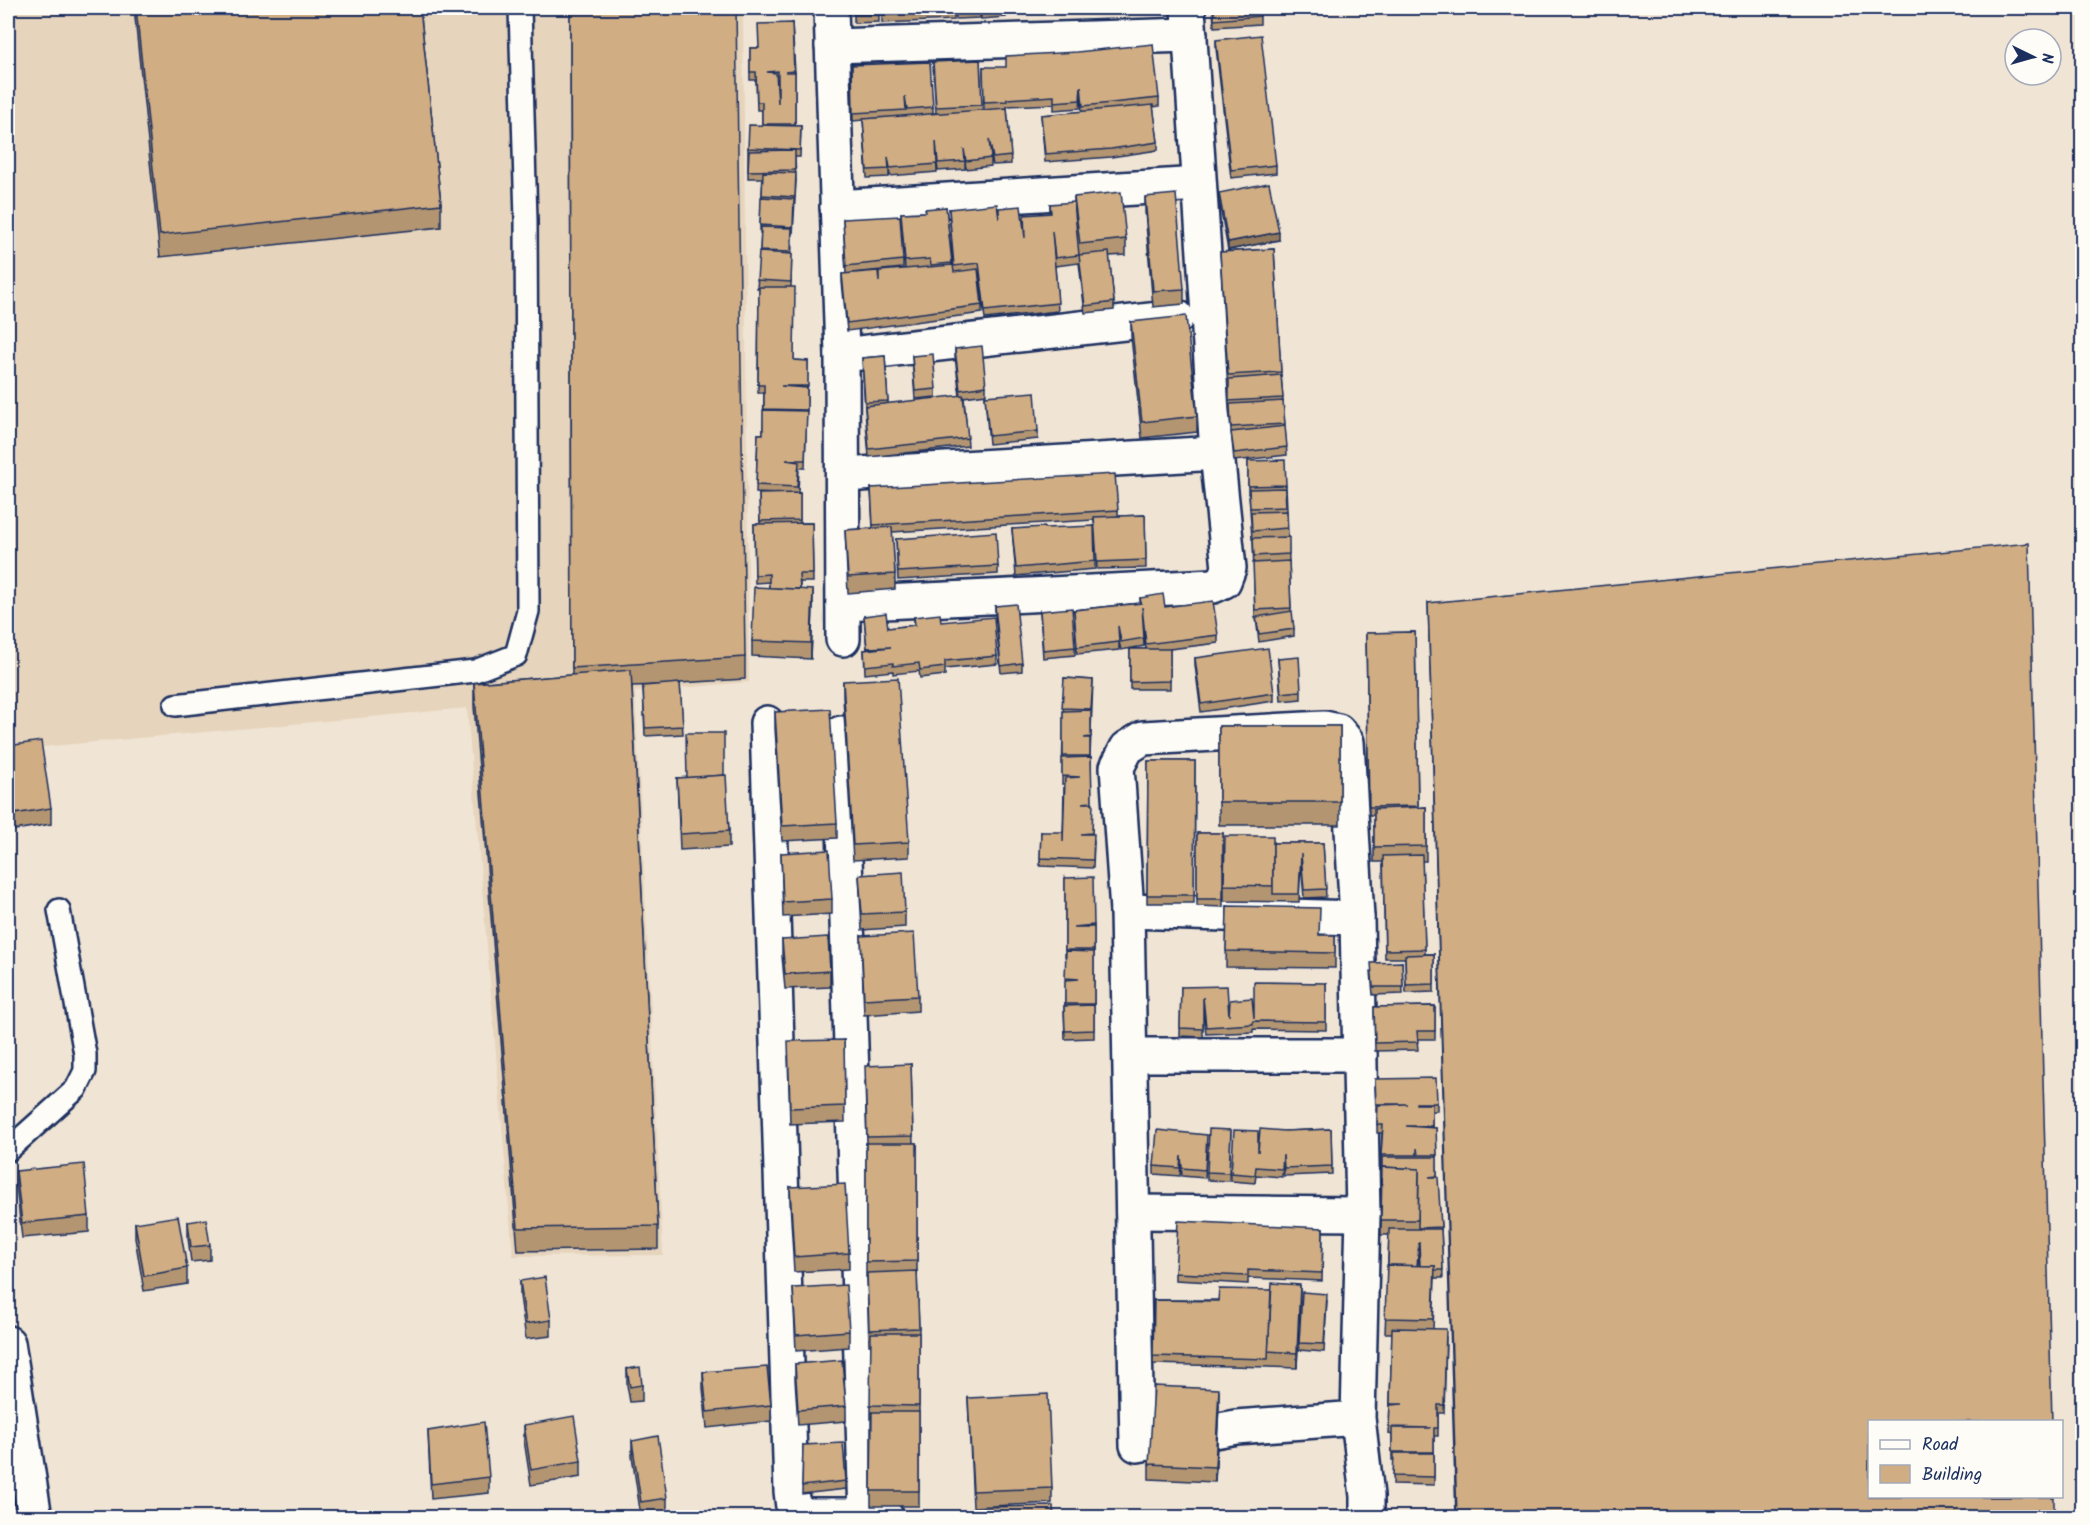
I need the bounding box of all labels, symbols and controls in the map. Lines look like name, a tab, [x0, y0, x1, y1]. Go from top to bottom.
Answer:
north arrow	[2003, 27, 2063, 87]
text: N	[2034, 52, 2059, 64]
legend	[1868, 1420, 2063, 1498]
text: Road	[1922, 1431, 1959, 1460]
text: Building	[1922, 1461, 1982, 1490]

